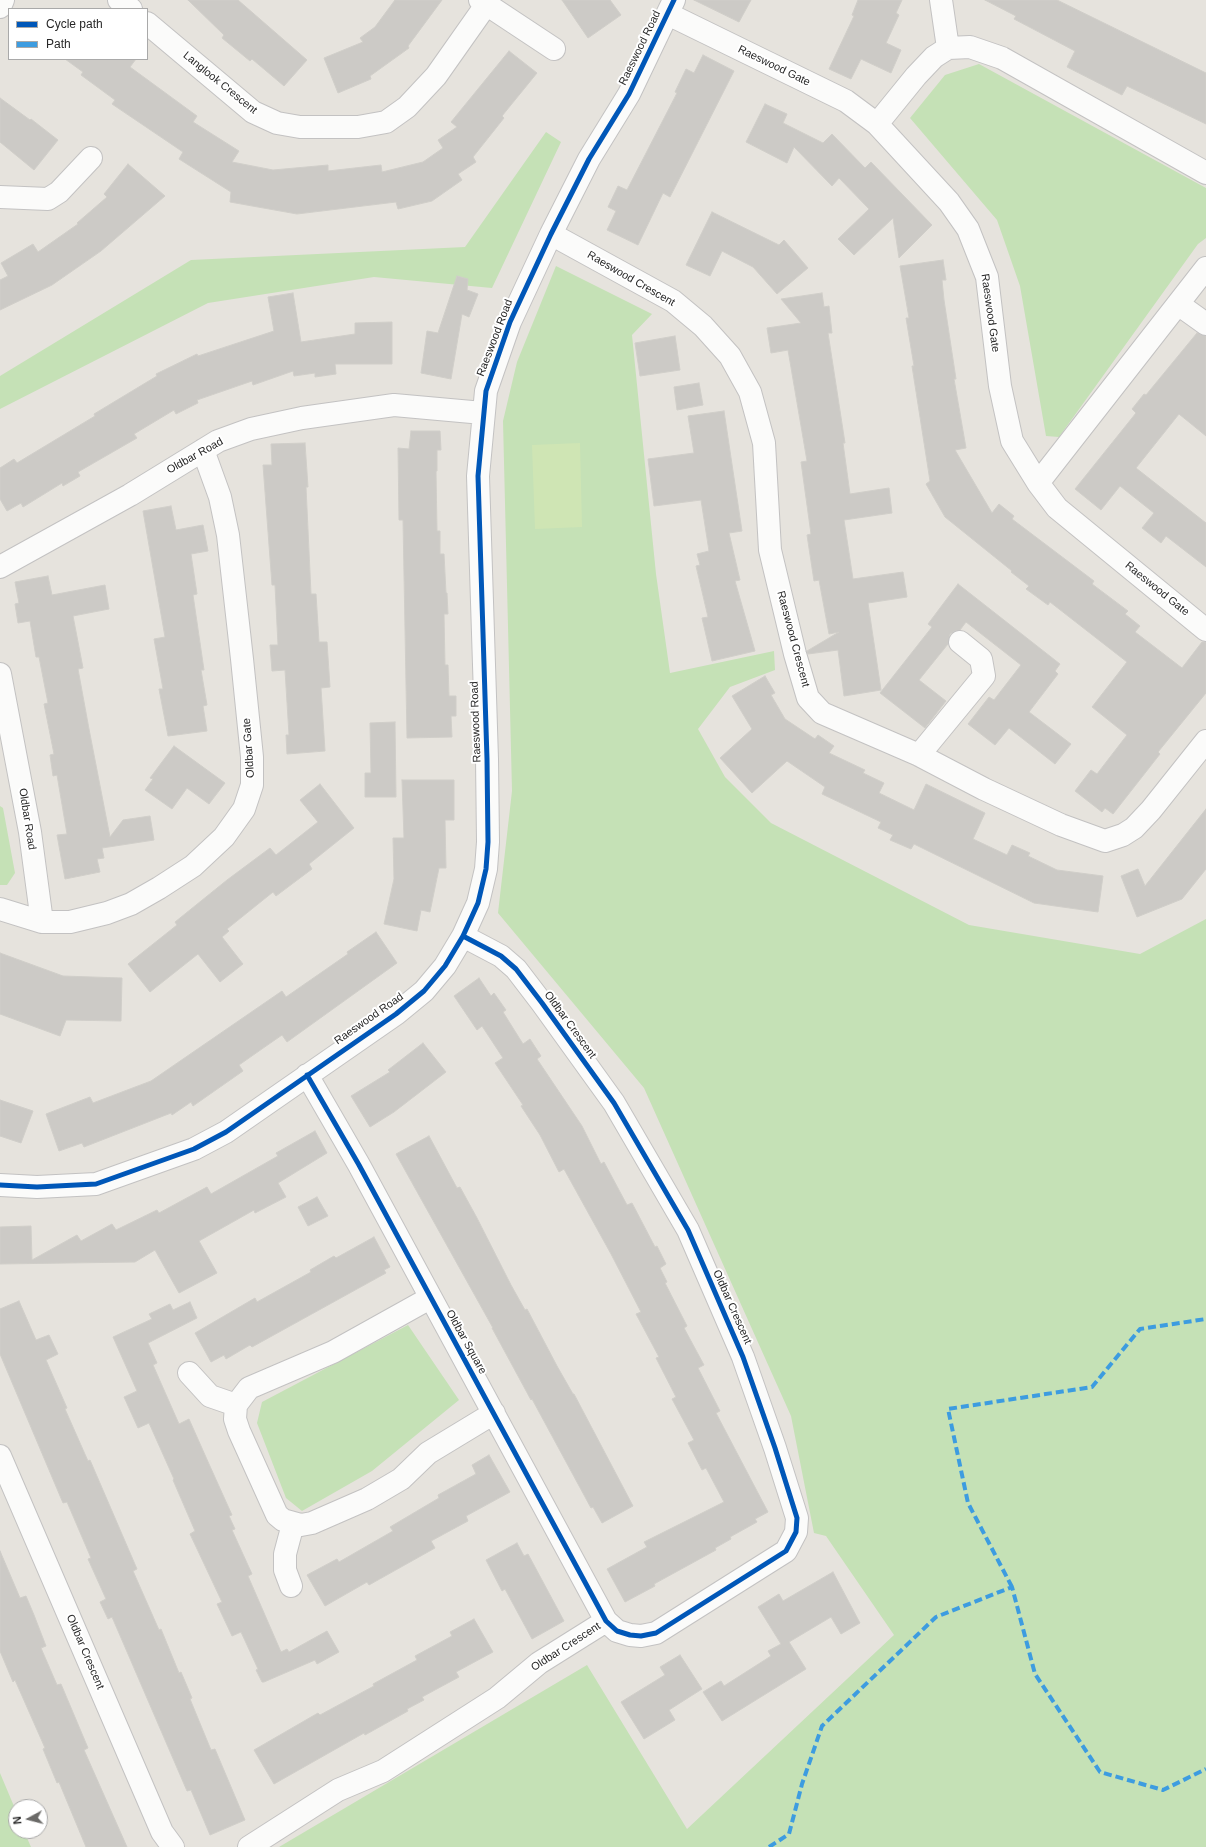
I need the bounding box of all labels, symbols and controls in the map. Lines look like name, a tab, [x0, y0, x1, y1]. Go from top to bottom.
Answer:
legend	[8, 8, 148, 60]
street label: Raeswood Road	[616, 9, 664, 87]
text: Cycle path	[46, 17, 103, 31]
text: Path	[46, 37, 71, 51]
street label: Raeswood Gate	[736, 43, 812, 89]
street label: Langlook Crescent	[180, 49, 260, 117]
street label: Raeswood Crescent	[585, 249, 677, 309]
street label: Raeswood Gate	[978, 273, 1002, 353]
street label: Raeswood Road	[474, 298, 516, 378]
street label: Oldbar Road	[165, 435, 225, 477]
street label: Raeswood Gate	[1122, 559, 1192, 619]
street label: Raeswood Crescent	[774, 589, 812, 689]
street label: Raeswood Road	[468, 681, 484, 763]
street label: Oldbar Gate	[240, 718, 258, 778]
street label: Oldbar Road	[16, 787, 38, 851]
street label: Oldbar Crescent	[541, 989, 599, 1061]
street label: Raeswood Road	[332, 990, 406, 1048]
street label: Oldbar Crescent	[710, 1268, 754, 1346]
street label: Oldbar Square	[443, 1308, 489, 1376]
street label: Oldbar Crescent	[63, 1613, 107, 1691]
street label: Oldbar Crescent	[529, 1620, 603, 1674]
north arrow	[8, 1799, 48, 1839]
text: N	[11, 1816, 24, 1825]

